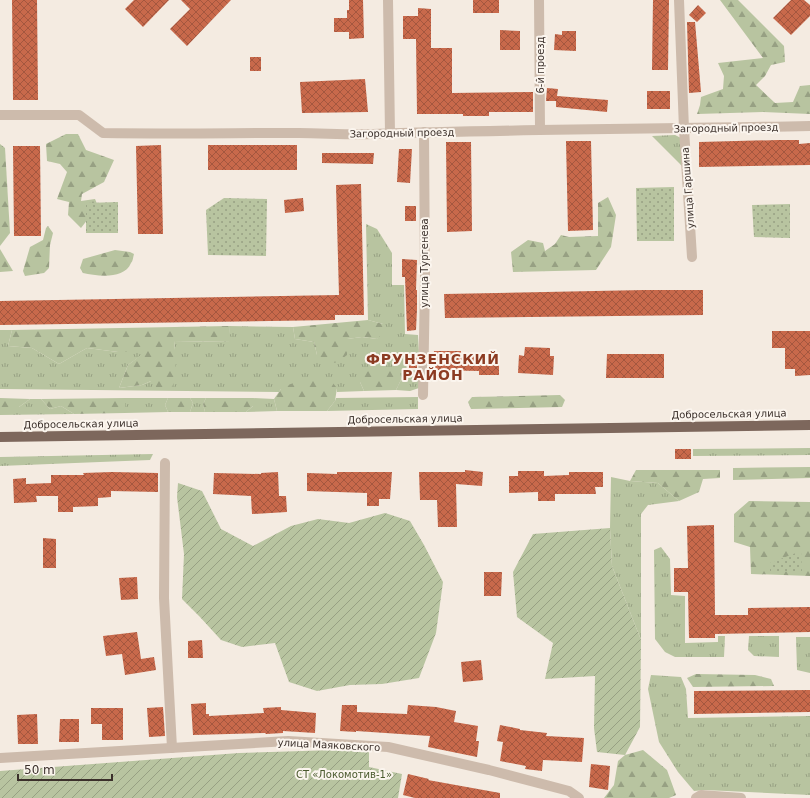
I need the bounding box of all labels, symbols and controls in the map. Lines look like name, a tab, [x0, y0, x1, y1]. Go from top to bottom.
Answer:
street label: 6-й проезд	[535, 36, 546, 94]
street label: Загородный проезд	[674, 122, 779, 134]
street label: Загородный проезд	[350, 127, 455, 139]
street label: улица Гаршина	[680, 147, 696, 229]
street label: улица Тургенева	[419, 218, 430, 308]
district label: ФРУНЗЕНСКИЙ РАЙОН	[366, 351, 500, 383]
street label: Добросельская улица	[671, 407, 787, 421]
street label: Добросельская улица	[347, 412, 463, 426]
street label: Добросельская улица	[23, 417, 139, 431]
street label: улица Маяковского	[277, 737, 381, 753]
scale bar	[18, 756, 112, 782]
text: 50 m	[24, 763, 55, 777]
park label: СТ «Локомотив-1»	[296, 769, 392, 780]

